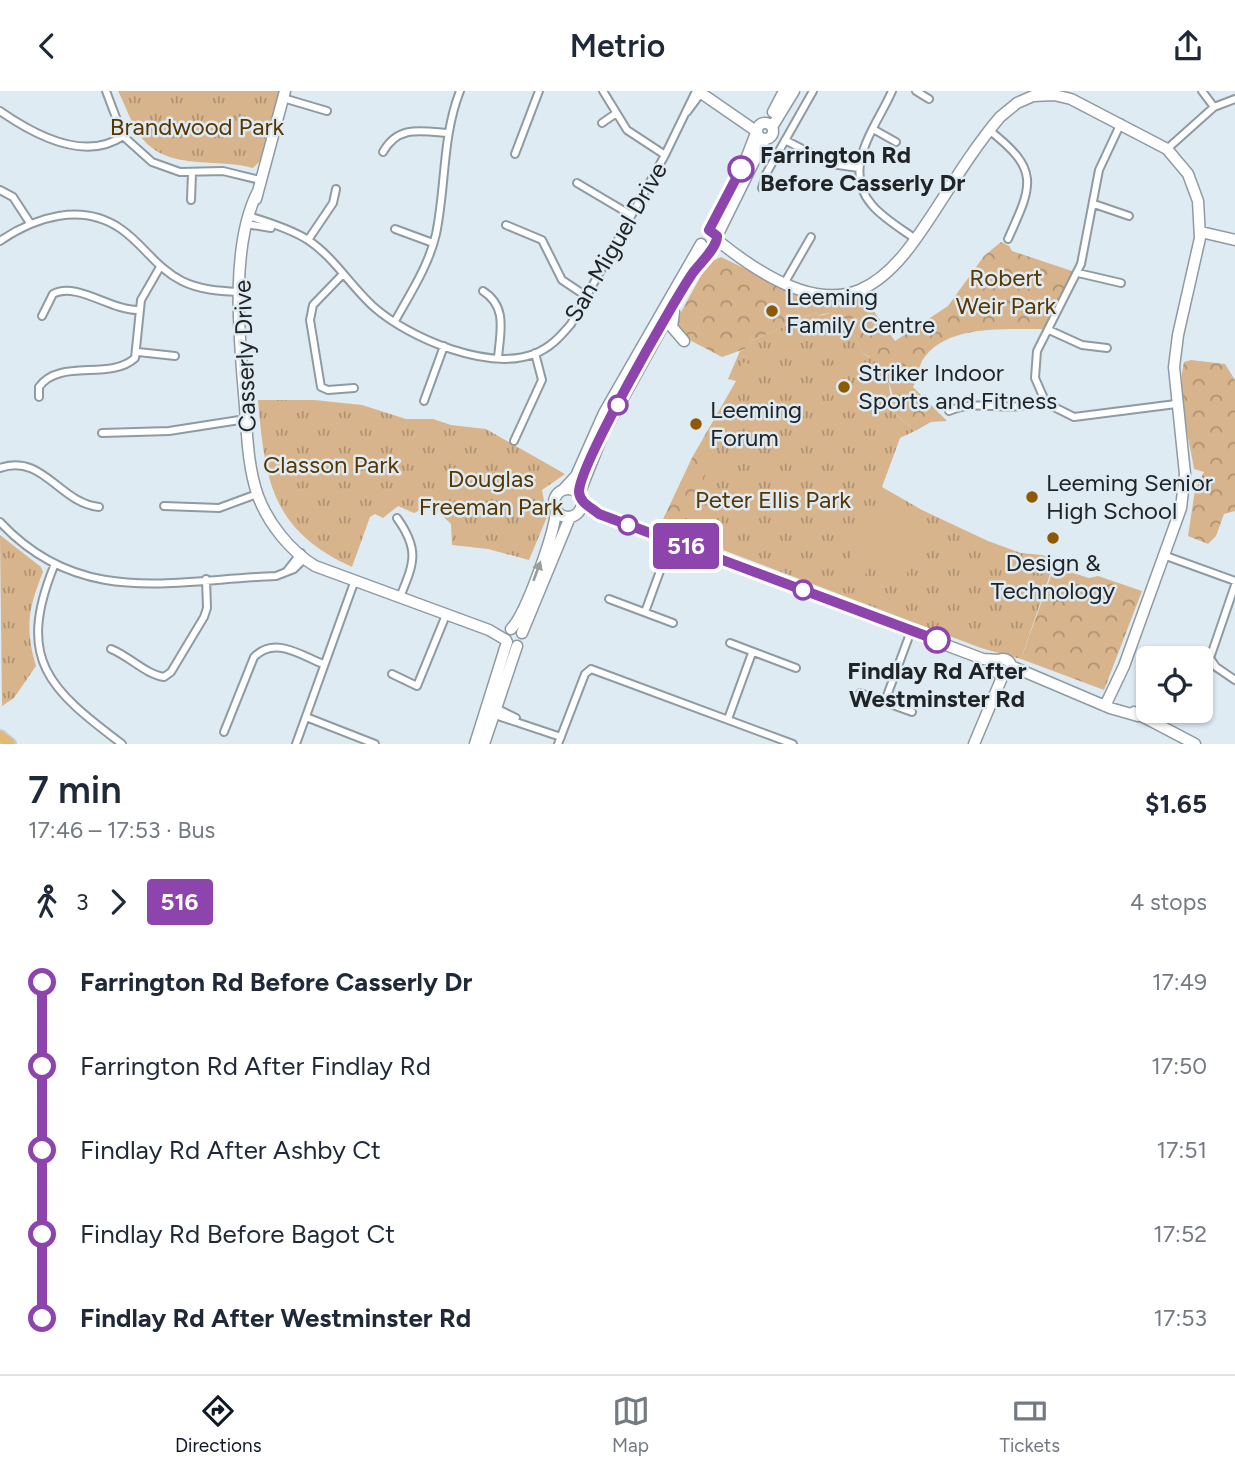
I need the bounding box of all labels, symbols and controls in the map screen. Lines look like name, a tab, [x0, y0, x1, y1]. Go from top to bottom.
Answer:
icon: back	[28, 27, 66, 65]
text: Metrio	[570, 27, 665, 65]
icon: share	[1169, 27, 1207, 65]
park label: Brandwood Park	[110, 112, 285, 141]
place label: Farrington Rd Before Casserly Dr	[760, 140, 965, 197]
marker: Farrington Rd Before Casserly Dr	[728, 156, 754, 182]
street label: San Miguel Drive	[558, 157, 673, 327]
park label: Robert Weir Park	[956, 263, 1057, 320]
street label: Casserly Drive	[227, 279, 262, 433]
place label: Leeming Family Centre	[786, 282, 935, 339]
marker: Leeming Family Centre	[764, 303, 780, 319]
place label: Striker Indoor Sports and Fitness	[858, 358, 1057, 415]
marker: Striker Indoor Sports and Fitness	[836, 379, 852, 395]
unlabelled marker	[608, 395, 628, 415]
place label: Leeming Forum	[710, 395, 802, 452]
marker: Leeming Forum	[688, 416, 704, 432]
park label: Classon Park	[263, 450, 399, 479]
park label: Douglas Freeman Park	[419, 464, 564, 521]
place label: Leeming Senior High School	[1046, 468, 1213, 525]
park label: Peter Ellis Park	[695, 485, 851, 514]
marker: Leeming Senior High School	[1024, 489, 1040, 505]
unlabelled marker	[618, 515, 638, 535]
line badge: 516	[646, 523, 726, 569]
marker: Design & Technology	[1045, 530, 1061, 546]
text: 516	[667, 531, 705, 560]
place label: Design & Technology	[991, 548, 1116, 605]
one-way arrow	[532, 561, 543, 582]
unlabelled marker	[793, 580, 813, 600]
marker: Findlay Rd After Westminster Rd	[924, 627, 950, 653]
map controls	[1136, 646, 1213, 723]
button: locate	[1136, 646, 1213, 723]
place label: Findlay Rd After Westminster Rd	[847, 656, 1027, 713]
text: 7 min	[28, 767, 122, 813]
text: $1.65	[1145, 788, 1207, 820]
text: 17:46 – 17:53 · Bus	[28, 816, 215, 844]
icon: walk	[28, 883, 66, 921]
icon: forward	[99, 883, 137, 921]
text: 516	[161, 887, 199, 916]
text: 3	[76, 888, 89, 916]
text: 4 stops	[1130, 888, 1207, 916]
text: Farrington Rd Before Casserly Dr	[80, 966, 472, 998]
text: 17:49	[1152, 968, 1207, 996]
text: Farrington Rd After Findlay Rd	[80, 1050, 431, 1082]
text: 17:50	[1151, 1052, 1207, 1080]
text: Findlay Rd After Ashby Ct	[80, 1134, 381, 1166]
text: 17:51	[1157, 1136, 1207, 1164]
text: Findlay Rd Before Bagot Ct	[80, 1218, 395, 1250]
text: 17:52	[1153, 1220, 1207, 1248]
text: Findlay Rd After Westminster Rd	[80, 1302, 471, 1334]
text: 17:53	[1154, 1304, 1207, 1332]
tab: Directions	[175, 1392, 262, 1457]
tab: Map	[612, 1392, 650, 1457]
tab: Tickets	[999, 1392, 1060, 1457]

